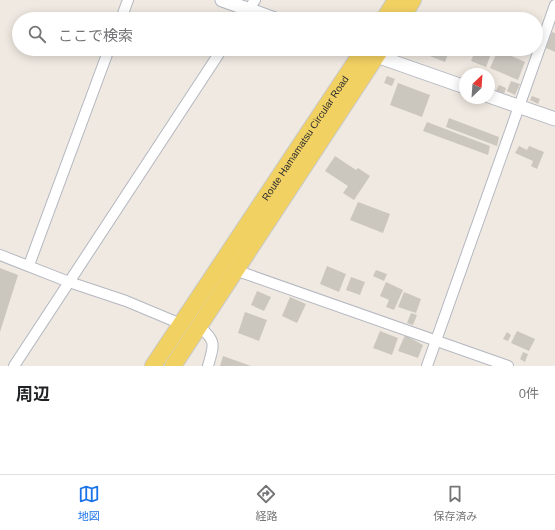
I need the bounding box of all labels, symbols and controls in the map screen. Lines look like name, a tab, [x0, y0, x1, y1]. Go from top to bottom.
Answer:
search box	[12, 12, 543, 56]
icon: search	[26, 23, 48, 45]
text: ここで検索	[58, 27, 133, 44]
north arrow	[459, 68, 495, 104]
street label: Route Hamamatsu Circular Road	[260, 74, 351, 203]
text: 周辺	[16, 385, 50, 404]
text: 0件	[519, 386, 539, 401]
tab: 地図	[78, 483, 100, 523]
tab: 経路	[255, 483, 277, 523]
tab: 保存済み	[433, 483, 477, 523]

